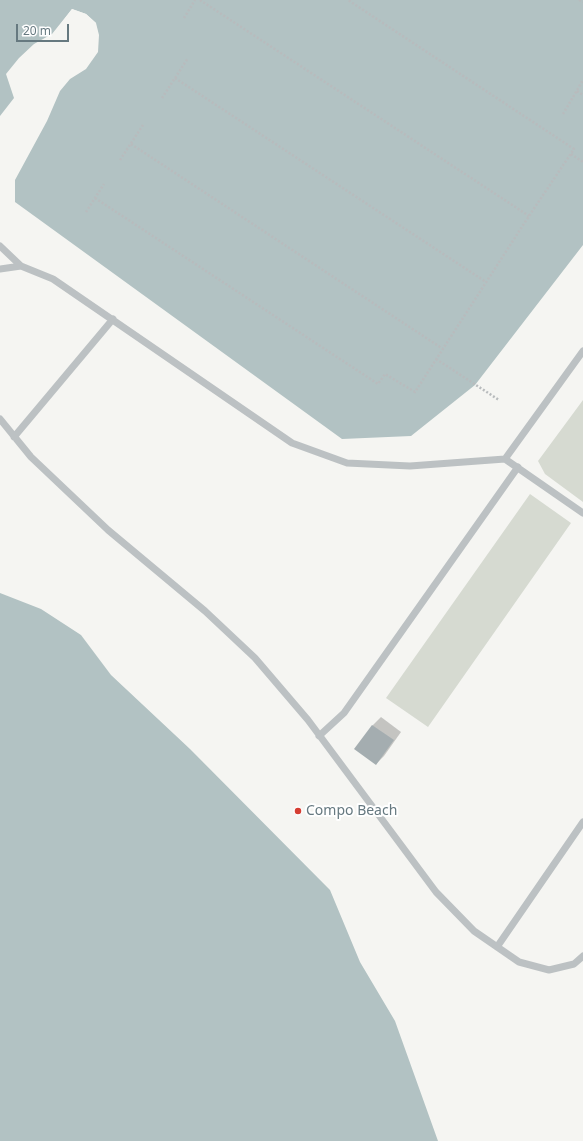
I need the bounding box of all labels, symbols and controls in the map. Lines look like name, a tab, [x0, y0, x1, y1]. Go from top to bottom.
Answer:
scale bar	[18, 16, 71, 42]
text: 20 m	[23, 22, 51, 39]
place label: Compo Beach	[306, 803, 397, 819]
marker: Compo Beach	[293, 806, 303, 816]

